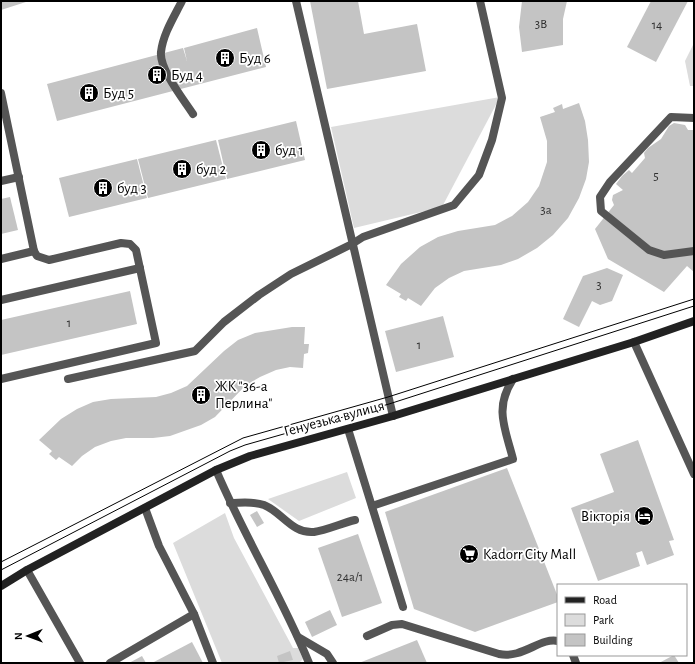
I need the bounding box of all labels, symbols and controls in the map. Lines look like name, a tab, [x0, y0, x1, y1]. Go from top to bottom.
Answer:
house number: 3В	[535, 18, 547, 31]
house number: 14	[652, 19, 662, 32]
building icon: Буд 6	[214, 47, 236, 69]
place label: Буд 6	[239, 51, 271, 66]
building icon: Буд 4	[146, 64, 168, 86]
place label: Буд 4	[171, 68, 203, 83]
building icon: Буд 5	[78, 82, 100, 104]
place label: Буд 5	[103, 86, 134, 101]
building icon: буд 1	[250, 139, 272, 161]
place label: буд 1	[275, 143, 304, 158]
building icon: буд 2	[171, 158, 193, 180]
place label: буд 2	[196, 162, 226, 177]
house number: 5	[653, 170, 659, 183]
building icon: буд 3	[92, 177, 114, 199]
place label: буд 3	[117, 181, 147, 196]
house number: 3а	[540, 204, 552, 217]
house number: 3	[596, 279, 602, 292]
house number: 1	[67, 317, 71, 330]
house number: 1	[417, 339, 421, 352]
place label: ЖК "36-а Перлина"	[215, 379, 272, 411]
building icon: ЖК "36-а Перлина"	[190, 384, 212, 406]
street label: Генуезька вулиця	[282, 398, 386, 439]
hotel icon: Вікторія	[633, 505, 655, 527]
place label: Вікторія	[581, 509, 630, 524]
supermarket icon: Kadorr City Mall	[458, 543, 480, 565]
place label: Kadorr City Mall	[483, 547, 576, 562]
house number: 24а/1	[337, 571, 363, 584]
legend	[557, 584, 687, 656]
text: Road	[593, 594, 617, 606]
text: Park	[593, 614, 614, 626]
north arrow	[8, 616, 48, 656]
text: N	[13, 632, 24, 640]
text: Building	[593, 634, 633, 646]

